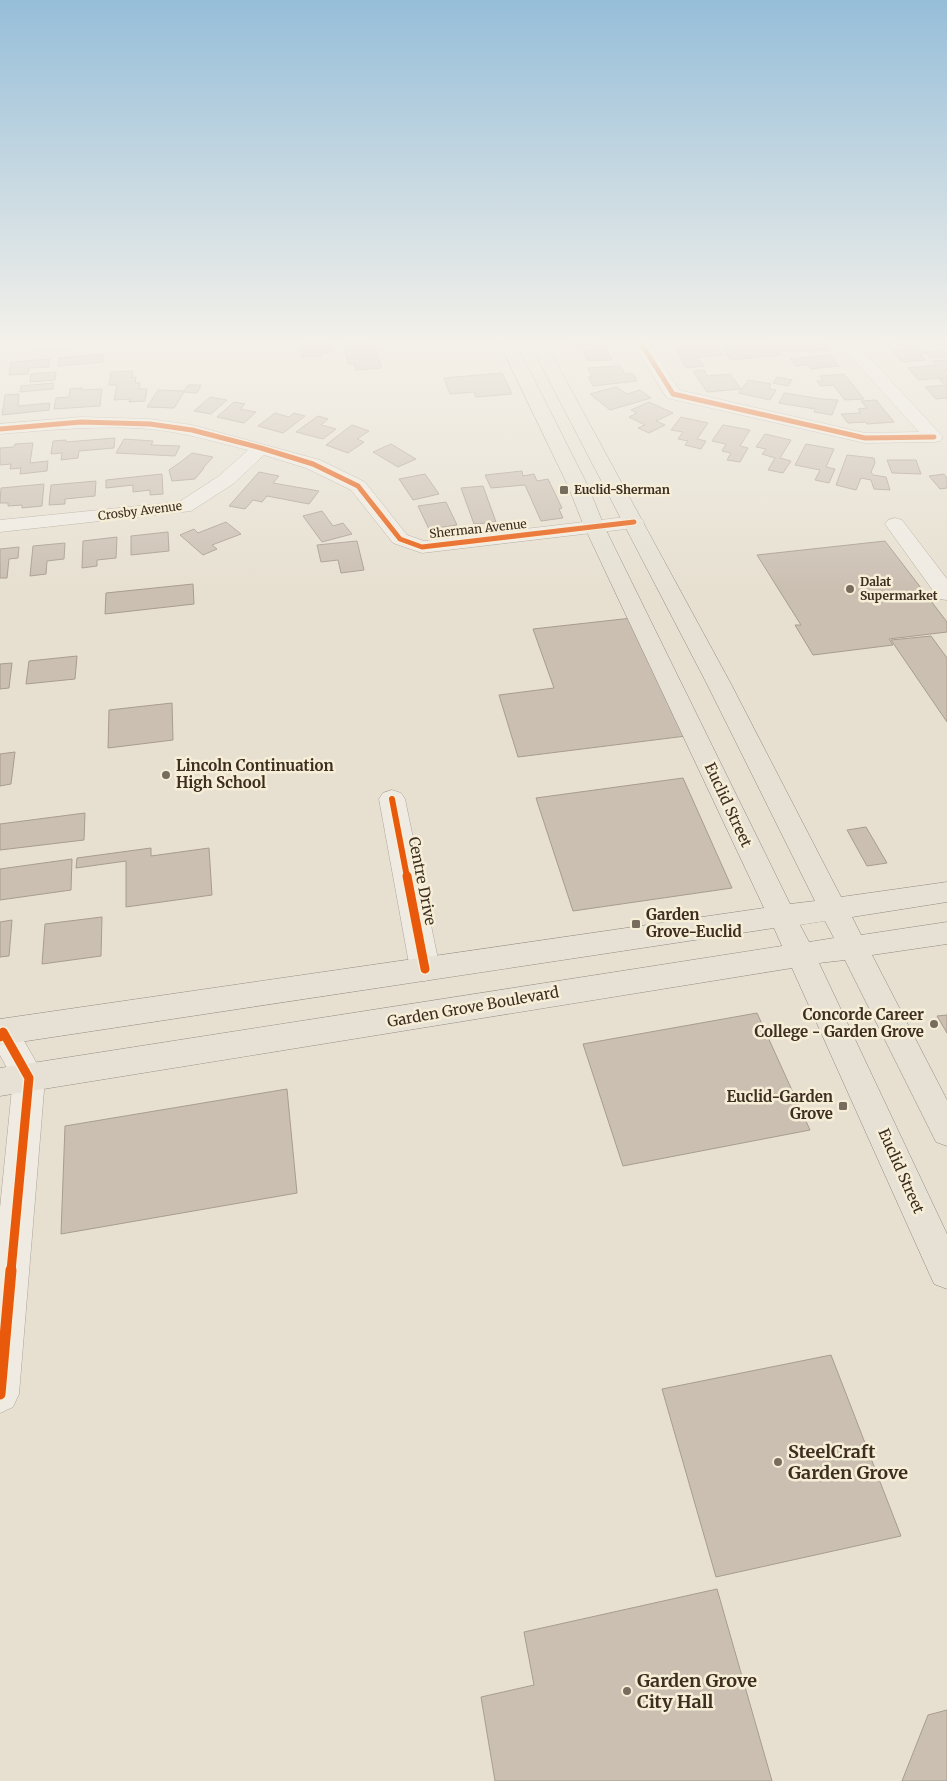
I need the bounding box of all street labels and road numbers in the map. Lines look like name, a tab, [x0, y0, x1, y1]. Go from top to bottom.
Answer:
street label: Crosby Avenue	[97, 498, 183, 523]
street label: Sherman Avenue	[429, 516, 527, 541]
street label: Euclid Street	[701, 759, 756, 850]
street label: Centre Drive	[405, 835, 440, 927]
street label: Garden Grove Boulevard	[386, 982, 560, 1031]
street label: Euclid Street	[874, 1125, 929, 1216]

